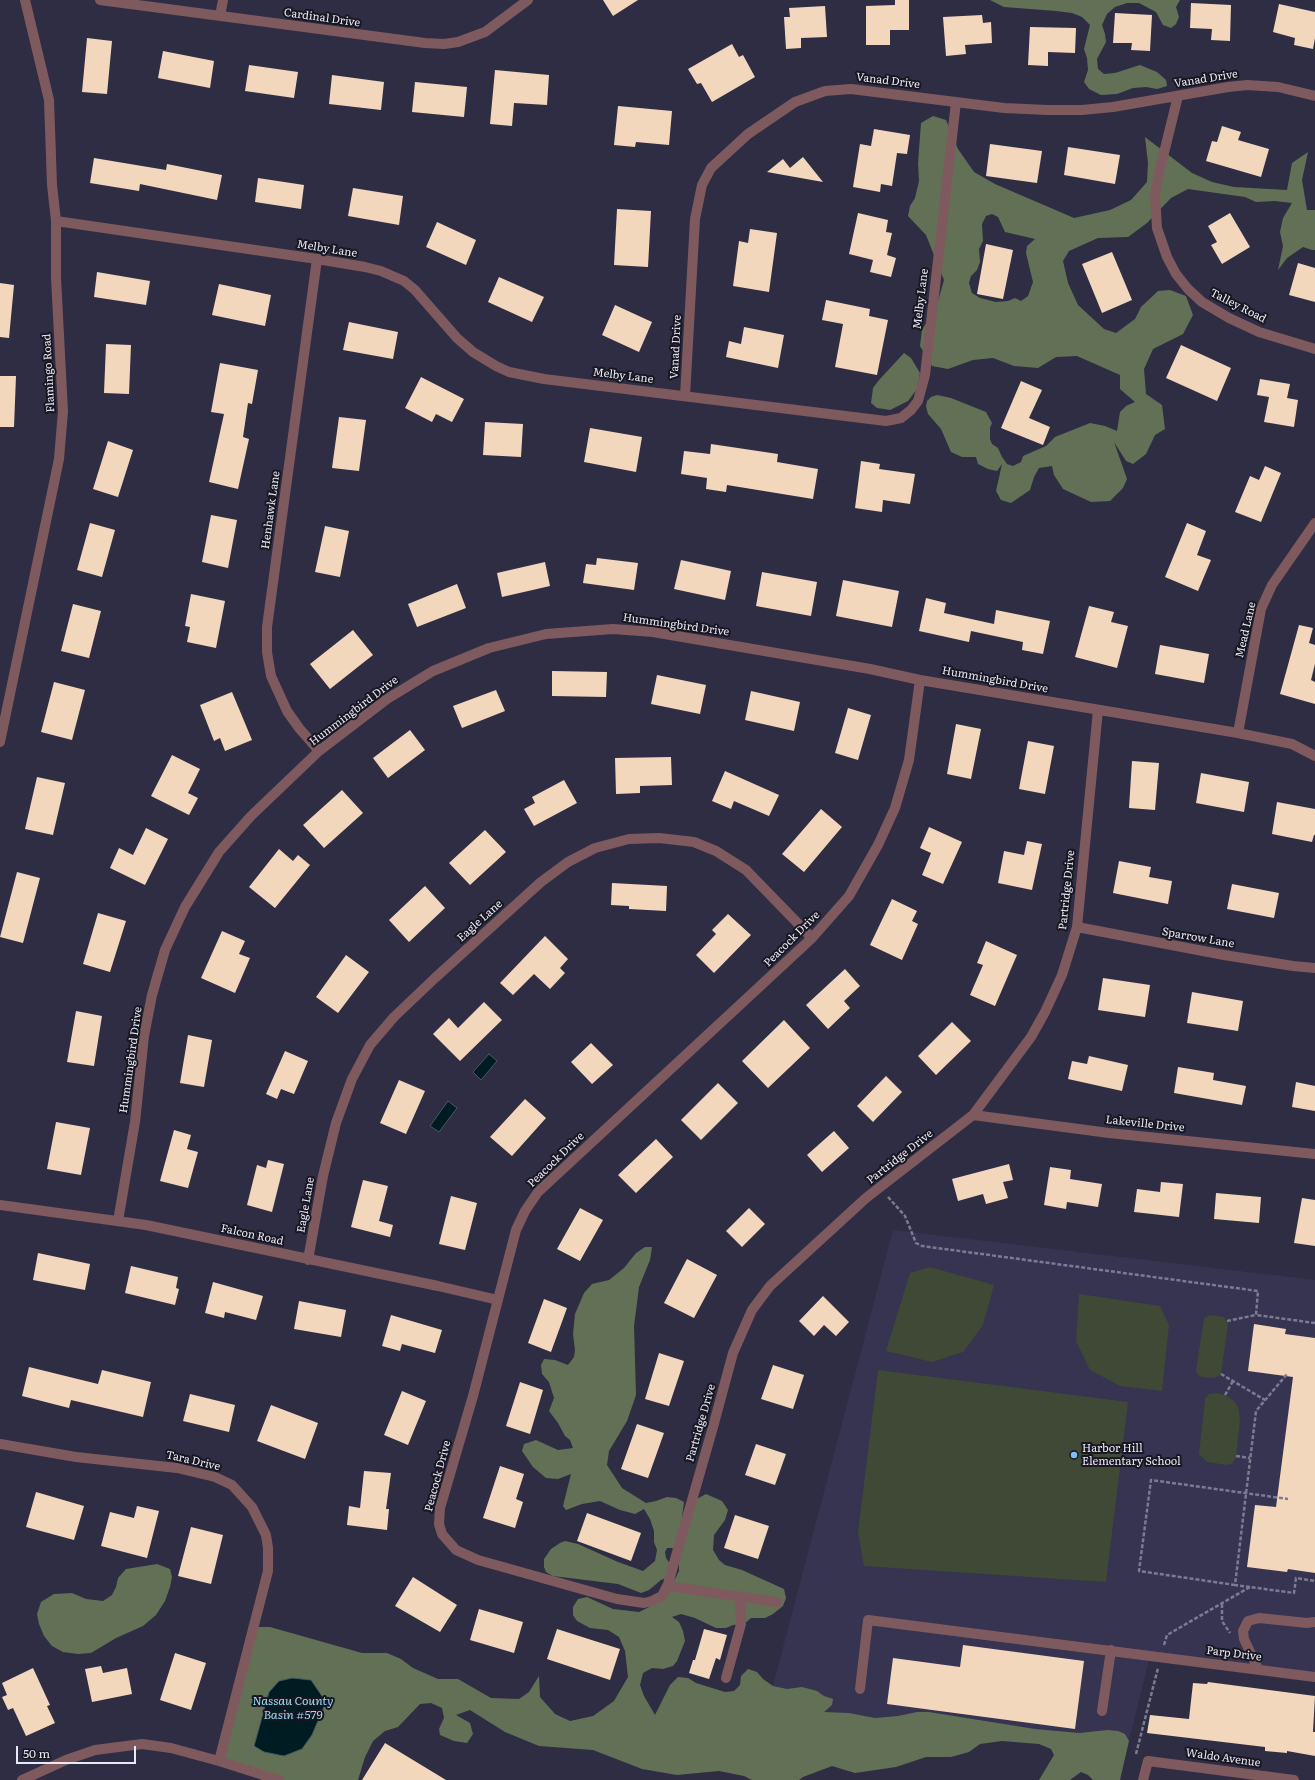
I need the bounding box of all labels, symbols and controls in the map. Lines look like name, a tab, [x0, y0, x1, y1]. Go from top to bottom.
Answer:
street label: Cardinal Drive	[283, 6, 361, 30]
street label: Vanad Drive	[1173, 67, 1239, 91]
street label: Vanad Drive	[855, 71, 921, 91]
street label: Melby Lane	[296, 238, 358, 260]
street label: Melby Lane	[911, 268, 931, 330]
street label: Talley Road	[1208, 286, 1268, 326]
street label: Vanad Drive	[668, 315, 684, 379]
street label: Flamingo Road	[40, 333, 58, 413]
street label: Melby Lane	[592, 366, 654, 386]
street label: Henhawk Lane	[259, 470, 283, 550]
street label: Mead Lane	[1233, 601, 1259, 659]
street label: Hummingbird Drive	[622, 611, 730, 639]
street label: Hummingbird Drive	[941, 664, 1049, 696]
street label: Hummingbird Drive	[307, 673, 401, 749]
street label: Partridge Drive	[1056, 849, 1078, 931]
street label: Eagle Lane	[455, 897, 505, 945]
street label: Peacock Drive	[761, 908, 823, 970]
street label: Sparrow Lane	[1161, 925, 1235, 951]
street label: Hummingbird Drive	[117, 1006, 145, 1114]
street label: Lakeville Drive	[1105, 1113, 1185, 1135]
street label: Partridge Drive	[864, 1127, 936, 1187]
street label: Peacock Drive	[525, 1130, 587, 1190]
street label: Eagle Lane	[295, 1176, 317, 1234]
street label: Falcon Road	[219, 1222, 285, 1248]
street label: Partridge Drive	[684, 1383, 718, 1463]
street label: Peacock Drive	[422, 1439, 454, 1513]
place label: Harbor Hill Elementary School	[1082, 1442, 1181, 1468]
street label: Tara Drive	[165, 1448, 221, 1474]
marker: Harbor Hill Elementary School	[1069, 1450, 1079, 1460]
street label: Parp Drive	[1206, 1644, 1262, 1664]
water label: Nassau County Basin #579	[252, 1694, 334, 1722]
scale bar	[18, 1738, 138, 1764]
text: 50 m	[23, 1744, 50, 1762]
street label: Waldo Avenue	[1185, 1746, 1261, 1770]

